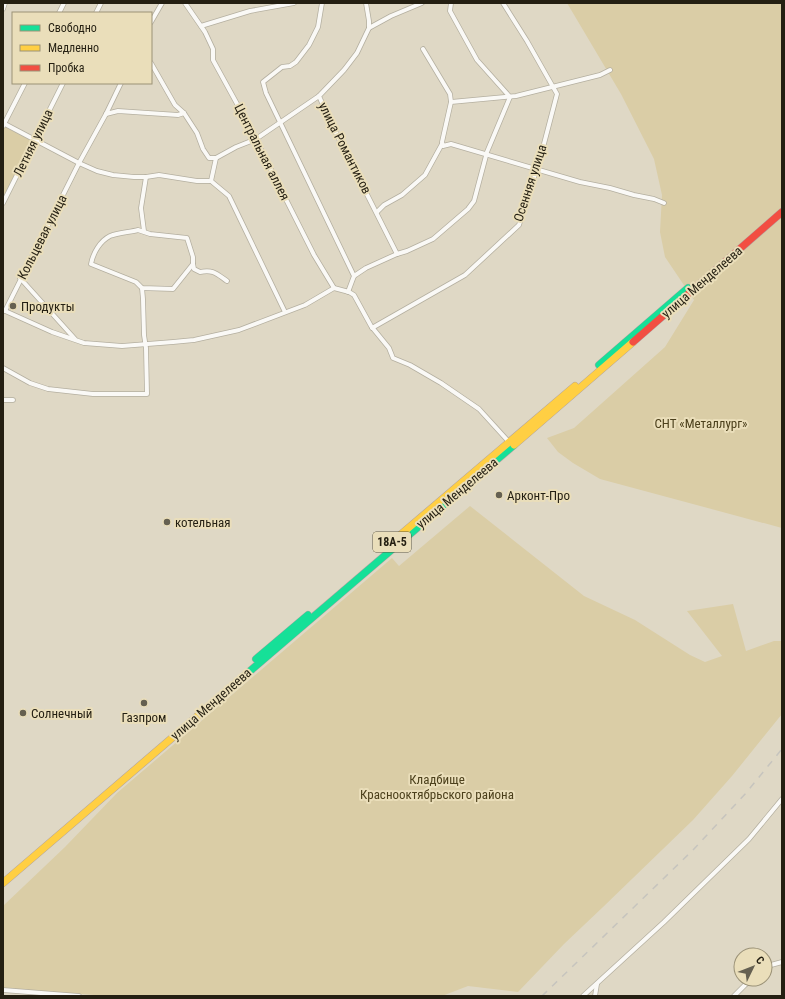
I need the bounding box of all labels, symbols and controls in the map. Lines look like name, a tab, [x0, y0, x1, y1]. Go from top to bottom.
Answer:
legend	[12, 12, 152, 84]
text: Свободно	[48, 21, 97, 35]
text: Медленно	[48, 41, 99, 55]
text: Пробка	[48, 61, 85, 75]
street label: улица Романтиков	[315, 100, 375, 196]
street label: Центральная аллея	[231, 101, 293, 203]
street label: Летняя улица	[10, 107, 56, 179]
street label: Осенняя улица	[510, 143, 550, 223]
street label: Кольцевая улица	[14, 192, 70, 282]
street label: улица Менделеева	[659, 243, 745, 321]
place label: Продукты	[21, 299, 75, 314]
marker: Продукты	[8, 301, 18, 311]
park label: СНТ «Металлург»	[654, 416, 748, 431]
street label: улица Менделеева	[413, 455, 501, 531]
place label: Арконт-Про	[507, 488, 570, 503]
marker: Арконт-Про	[494, 490, 504, 500]
place label: котельная	[175, 515, 231, 530]
marker: котельная	[162, 517, 172, 527]
road number: 18А-5	[373, 532, 411, 552]
street label: улица Менделеева	[168, 665, 254, 743]
marker: Газпром	[139, 698, 149, 708]
place label: Солнечный	[31, 706, 92, 721]
marker: Солнечный	[18, 708, 28, 718]
place label: Газпром	[122, 710, 167, 725]
park label: Кладбище Краснооктябрьского района	[360, 772, 514, 802]
north arrow	[733, 947, 773, 987]
text: С	[753, 954, 767, 967]

